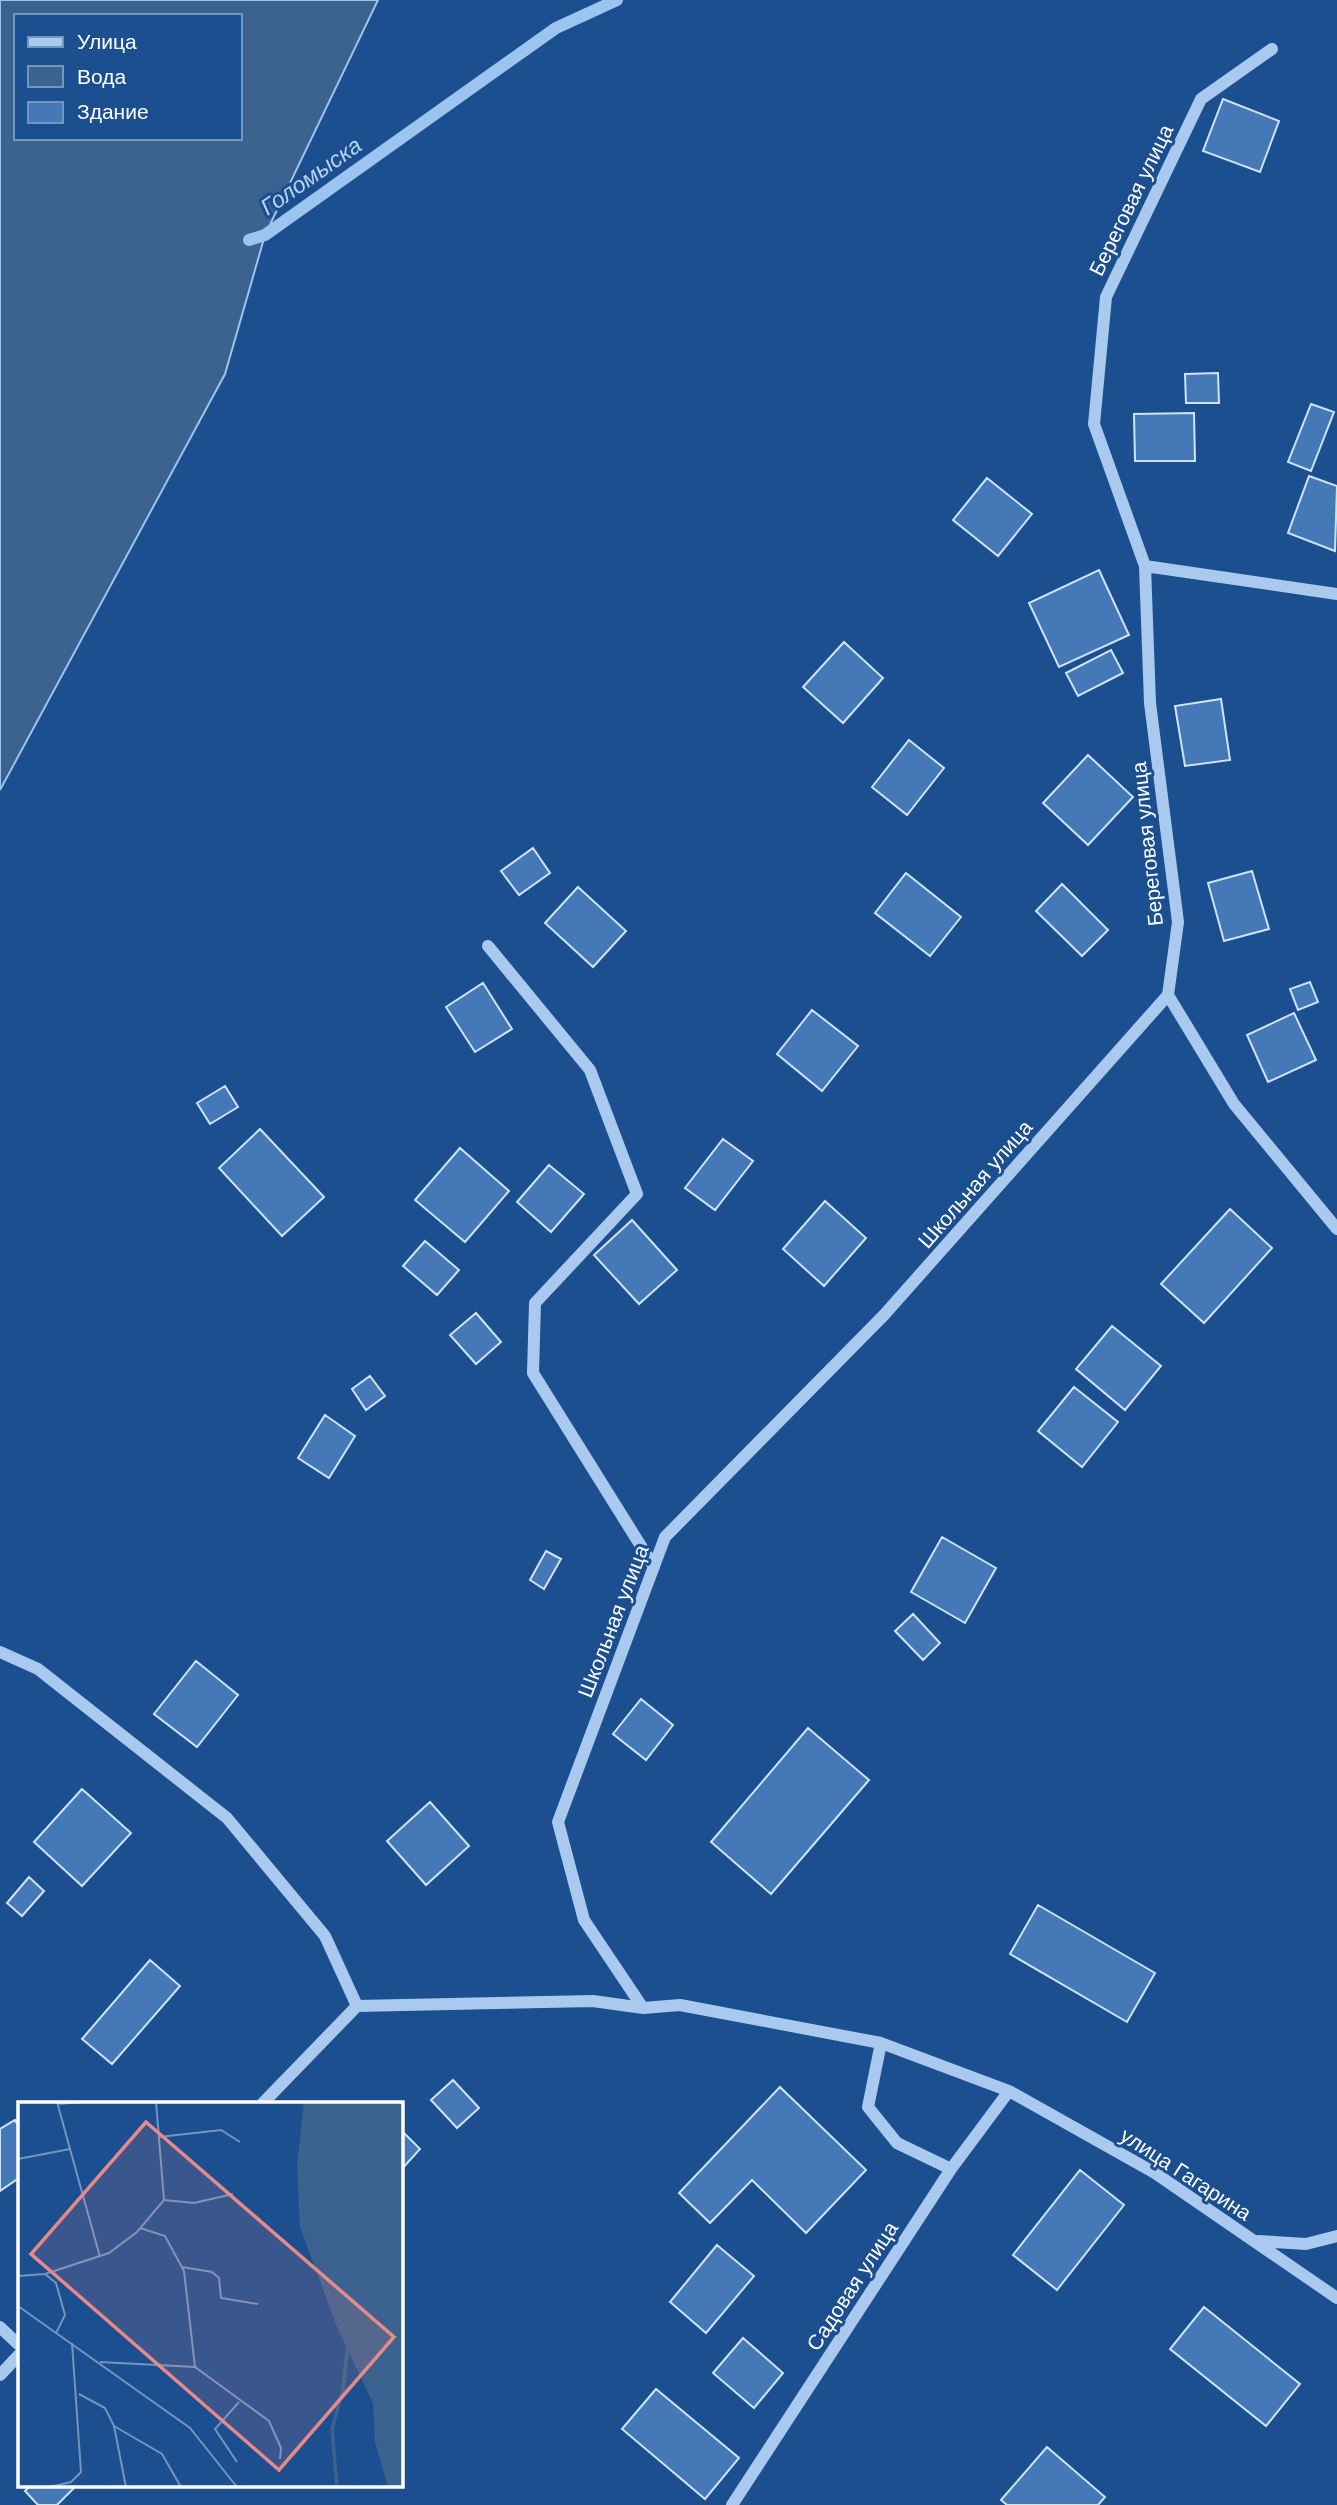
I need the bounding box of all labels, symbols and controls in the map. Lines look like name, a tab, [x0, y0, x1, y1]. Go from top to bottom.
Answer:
legend	[14, 14, 242, 140]
text: Улица	[77, 30, 137, 53]
text: Вода	[77, 65, 126, 88]
text: Здание	[77, 100, 149, 123]
street label: Береговая улица	[1084, 120, 1178, 279]
water label: Голомыска	[256, 132, 366, 220]
street label: Береговая улица	[1127, 760, 1167, 927]
street label: Школьная улица	[913, 1115, 1037, 1252]
street label: Школьная улица	[573, 1541, 653, 1700]
inset map	[18, 2102, 402, 2488]
street label: улица Гагарина	[1116, 2123, 1256, 2225]
street label: Садовая улица	[802, 2217, 902, 2355]

